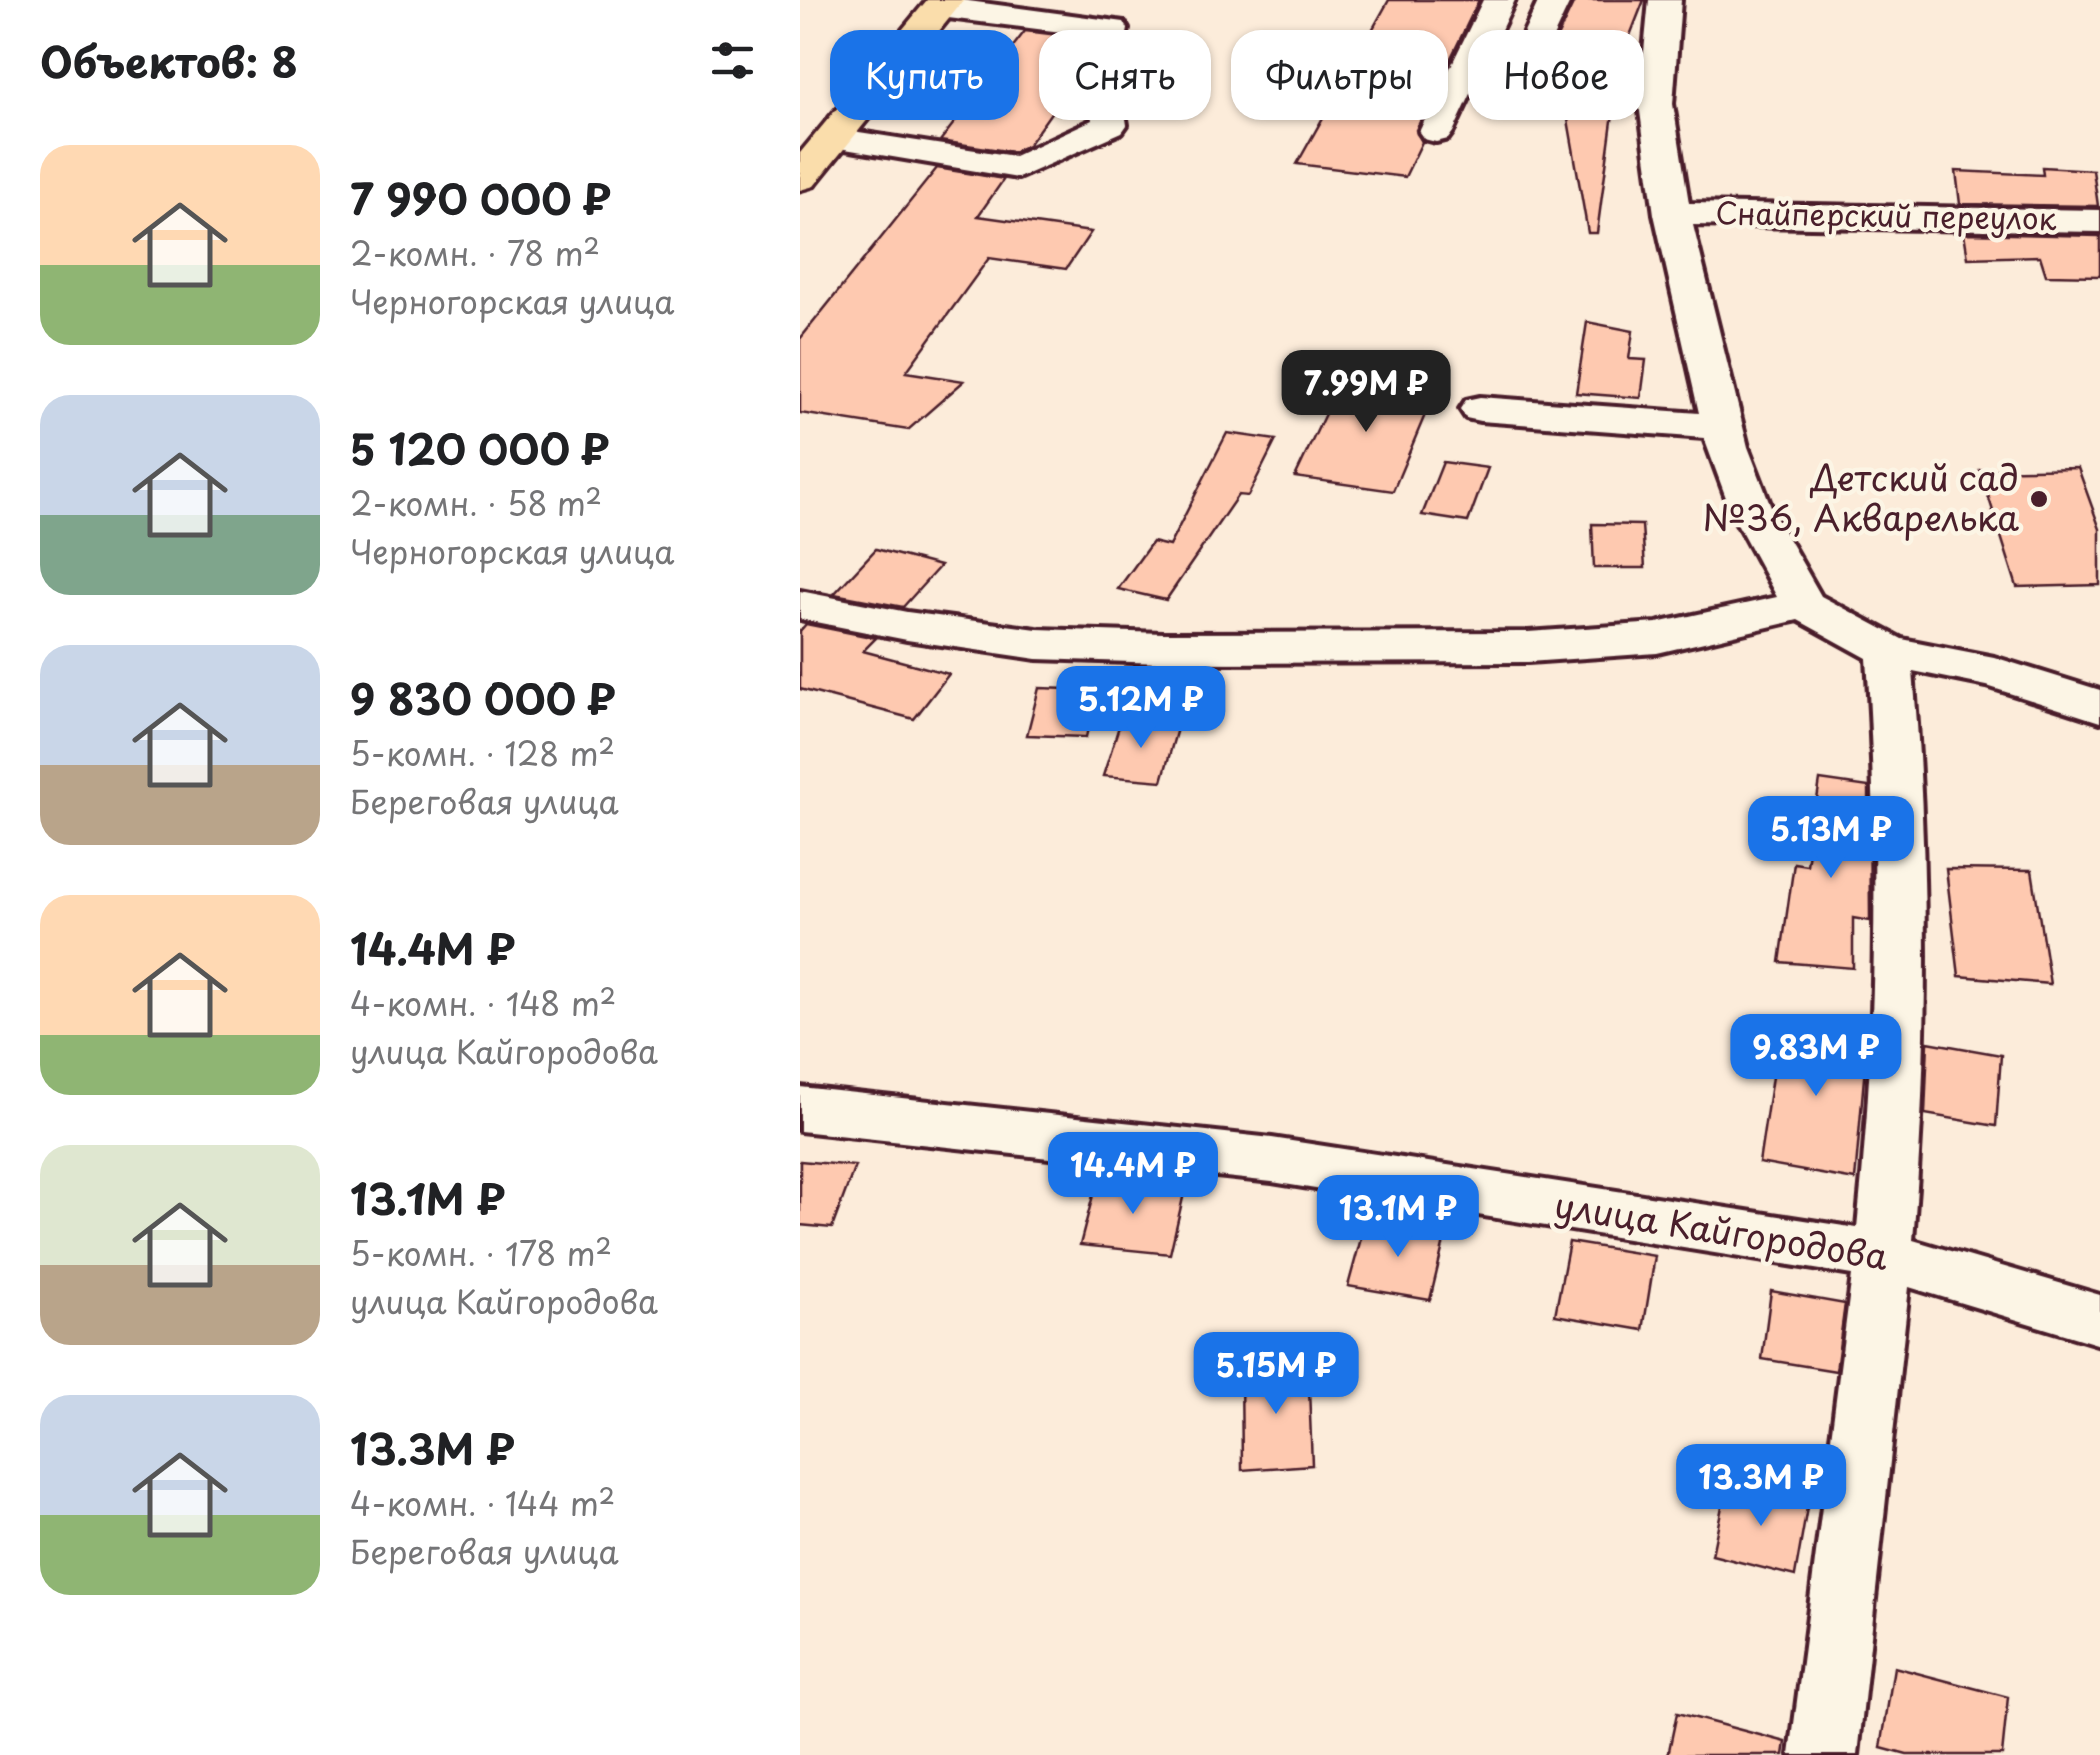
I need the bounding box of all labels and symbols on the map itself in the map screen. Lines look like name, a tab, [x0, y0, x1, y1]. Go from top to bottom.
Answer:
street label: Снайперский переулок	[1715, 189, 2057, 240]
pin: 7.99M ₽	[1274, 350, 1458, 435]
place label: Детский сад №36, Акварелька	[1702, 450, 2019, 543]
marker: Детский сад №36, Акварелька	[2028, 488, 2050, 510]
pin: 5.12M ₽	[1049, 666, 1233, 751]
pin: 5.13M ₽	[1739, 796, 1923, 881]
pin: 9.83M ₽	[1724, 1014, 1908, 1099]
pin: 14.4M ₽	[1041, 1132, 1225, 1217]
pin: 13.1M ₽	[1306, 1175, 1490, 1260]
street label: улица Кайгородова	[1551, 1177, 1892, 1282]
pin: 5.15M ₽	[1184, 1332, 1368, 1417]
pin: 13.3M ₽	[1669, 1444, 1853, 1529]

